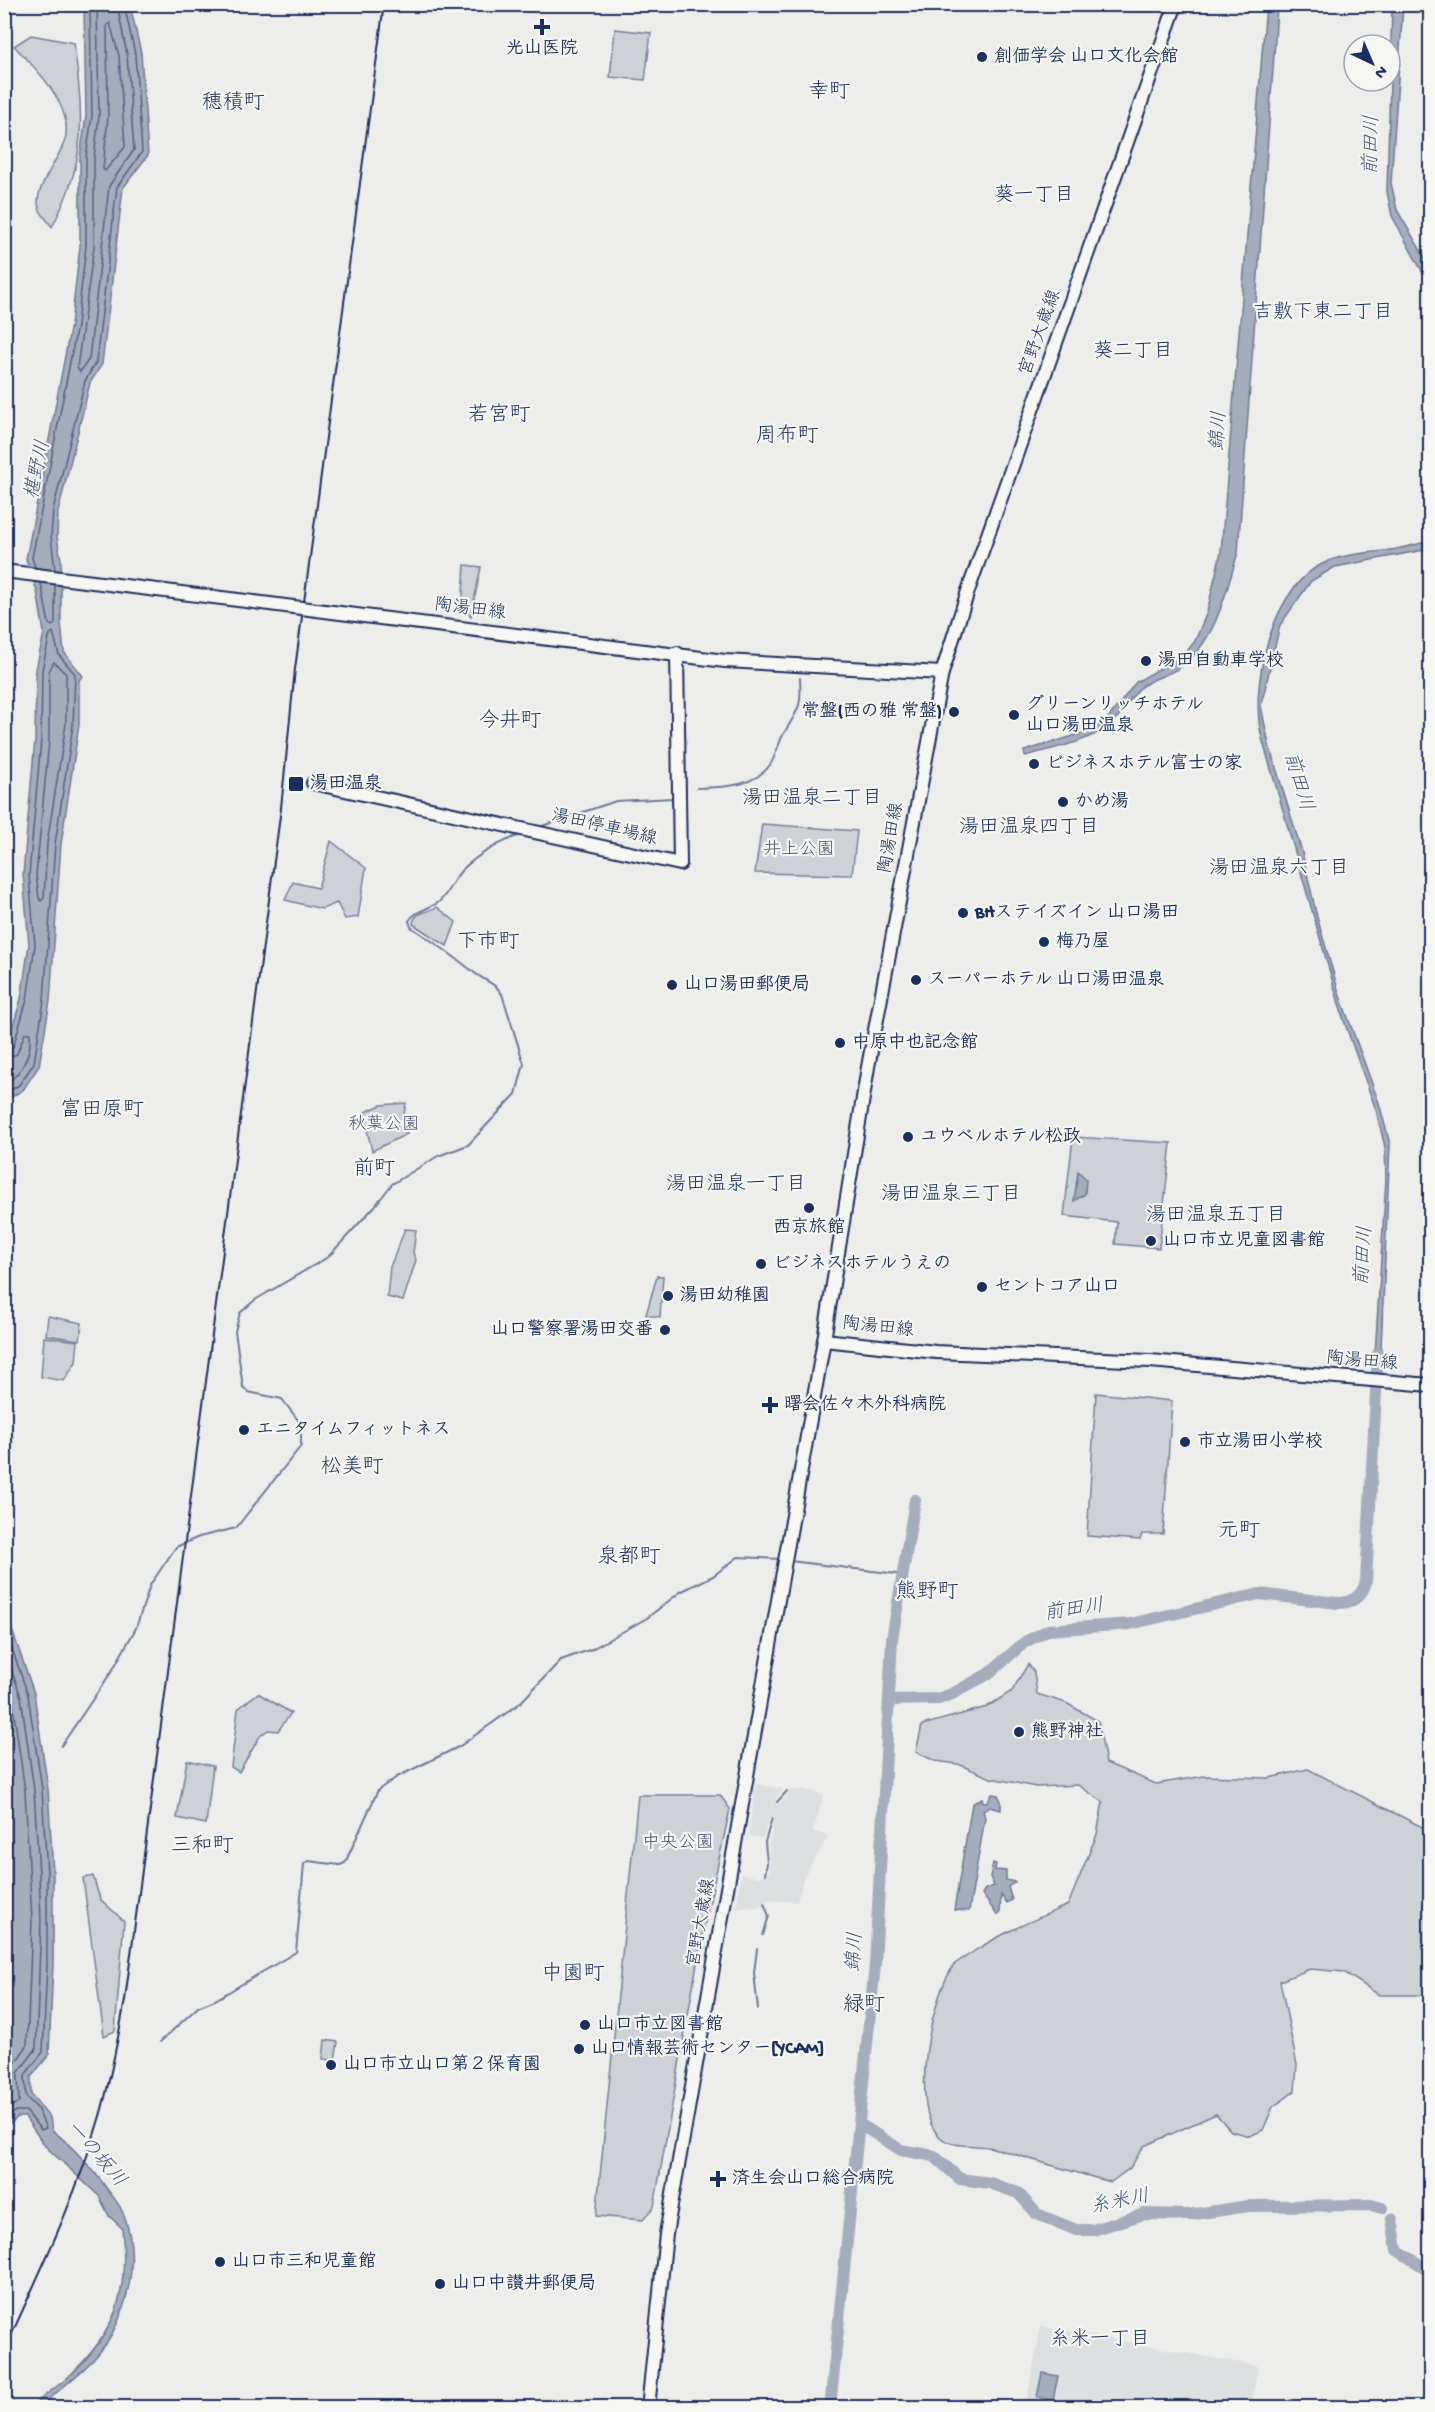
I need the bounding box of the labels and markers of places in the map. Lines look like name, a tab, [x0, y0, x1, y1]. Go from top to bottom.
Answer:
marker: 光山医院	[533, 18, 551, 36]
place label: 光山医院	[506, 38, 578, 60]
place label: 創価学会 山口文化会館	[994, 46, 1178, 68]
marker: 創価学会 山口文化会館	[975, 50, 989, 64]
place label: 湯田自動車学校	[1158, 650, 1284, 672]
marker: 湯田自動車学校	[1139, 654, 1153, 668]
place label: グリーンリッチホテル 山口湯田温泉	[1026, 694, 1204, 737]
place label: 常盤(西の雅 常盤)	[802, 700, 942, 723]
marker: 常盤(西の雅 常盤)	[947, 705, 961, 719]
marker: グリーンリッチホテル 山口湯田温泉	[1007, 708, 1021, 722]
place label: ビジネスホテル富士の家	[1046, 753, 1242, 775]
marker: ビジネスホテル富士の家	[1027, 757, 1041, 771]
place label: 湯田温泉	[310, 773, 382, 795]
marker: 湯田温泉	[287, 775, 305, 793]
place label: かめ湯	[1075, 791, 1129, 813]
marker: かめ湯	[1056, 795, 1070, 809]
place label: BHステイズイン 山口湯田	[974, 902, 1179, 924]
marker: BHステイズイン 山口湯田	[956, 906, 970, 920]
place label: 梅乃屋	[1056, 931, 1110, 953]
marker: 梅乃屋	[1037, 935, 1051, 949]
place label: スーパーホテル 山口湯田温泉	[928, 969, 1164, 991]
marker: スーパーホテル 山口湯田温泉	[909, 973, 923, 987]
place label: 山口湯田郵便局	[684, 974, 810, 996]
marker: 山口湯田郵便局	[665, 978, 679, 992]
place label: 中原中也記念館	[852, 1031, 978, 1054]
marker: 中原中也記念館	[833, 1036, 847, 1050]
place label: ユウベルホテル松政	[920, 1126, 1081, 1148]
marker: ユウベルホテル松政	[901, 1130, 915, 1144]
marker: 西京旅館	[802, 1201, 816, 1215]
place label: 西京旅館	[773, 1217, 845, 1239]
place label: 山口市立児童図書館	[1163, 1230, 1325, 1252]
marker: 山口市立児童図書館	[1144, 1234, 1158, 1248]
place label: ビジネスホテルうえの	[773, 1254, 951, 1275]
marker: ビジネスホテルうえの	[754, 1257, 768, 1271]
place label: セントコア山口	[994, 1276, 1120, 1298]
marker: セントコア山口	[975, 1280, 989, 1294]
place label: 湯田幼稚園	[680, 1285, 770, 1307]
marker: 湯田幼稚園	[661, 1289, 675, 1303]
place label: 山口警察署湯田交番	[491, 1319, 653, 1341]
marker: 山口警察署湯田交番	[658, 1323, 672, 1337]
place label: 曙会佐々木外科病院	[784, 1394, 946, 1416]
marker: 曙会佐々木外科病院	[761, 1396, 779, 1414]
place label: エニタイムフィットネス	[256, 1420, 450, 1441]
marker: エニタイムフィットネス	[237, 1423, 251, 1437]
place label: 市立湯田小学校	[1197, 1431, 1323, 1453]
marker: 市立湯田小学校	[1178, 1435, 1192, 1449]
place label: 熊野神社	[1031, 1721, 1103, 1743]
marker: 熊野神社	[1012, 1725, 1026, 1739]
place label: 山口市立図書館	[597, 2014, 723, 2036]
marker: 山口市立図書館	[578, 2018, 592, 2032]
place label: 山口情報芸術センター[YCAM]	[591, 2038, 824, 2060]
marker: 山口情報芸術センター[YCAM]	[572, 2042, 586, 2056]
place label: 山口市立山口第２保育園	[343, 2054, 541, 2076]
marker: 山口市立山口第２保育園	[324, 2058, 338, 2072]
place label: 済生会山口総合病院	[732, 2168, 894, 2190]
marker: 済生会山口総合病院	[709, 2170, 727, 2188]
place label: 山口市三和児童館	[232, 2251, 376, 2273]
marker: 山口市三和児童館	[213, 2255, 227, 2269]
place label: 山口中讃井郵便局	[452, 2273, 596, 2295]
marker: 山口中讃井郵便局	[433, 2277, 447, 2291]

